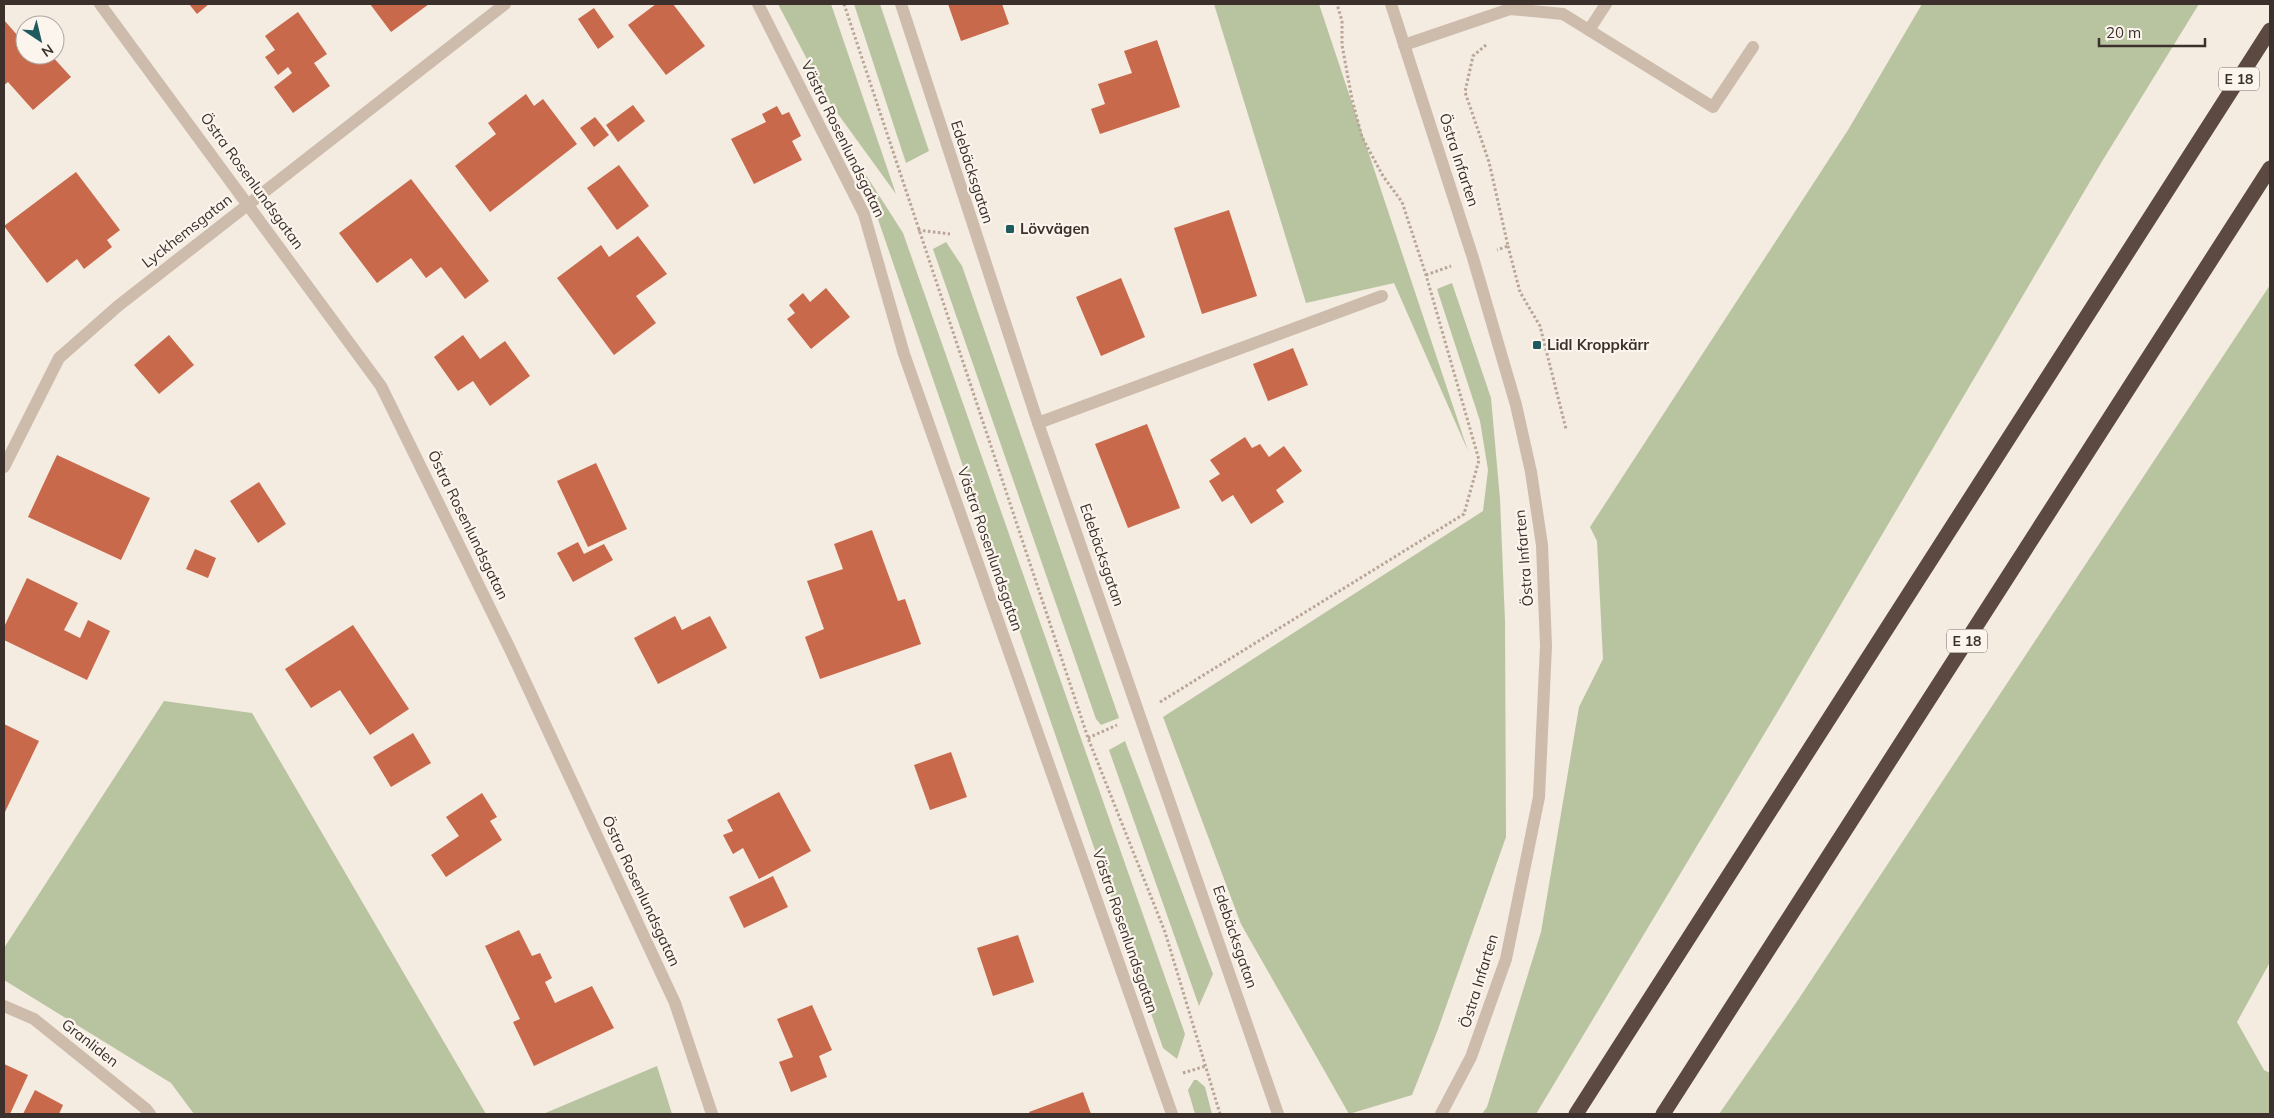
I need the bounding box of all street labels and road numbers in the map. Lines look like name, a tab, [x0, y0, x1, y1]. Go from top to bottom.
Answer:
street label: Västra Rosenlundsgatan	[797, 57, 890, 220]
road number: E 18	[2219, 68, 2259, 90]
street label: Östra Rosenlundsgatan	[196, 109, 308, 253]
street label: Östra Infarten	[1435, 111, 1484, 209]
street label: Edebäcksgatan	[947, 118, 998, 226]
street label: Lyckhemsgatan	[138, 190, 236, 272]
street label: Östra Rosenlundsgatan	[424, 447, 513, 603]
street label: Västra Rosenlundsgatan	[953, 464, 1027, 633]
street label: Edebäcksgatan	[1076, 501, 1129, 609]
street label: Östra Infarten	[1510, 509, 1537, 607]
road number: E 18	[1947, 630, 1987, 652]
street label: Östra Rosenlundsgatan	[598, 812, 685, 969]
street label: Västra Rosenlundsgatan	[1088, 846, 1162, 1015]
street label: Edebäcksgatan	[1209, 883, 1262, 991]
street label: Östra Infarten	[1455, 932, 1502, 1030]
street label: Granliden	[58, 1014, 123, 1071]

